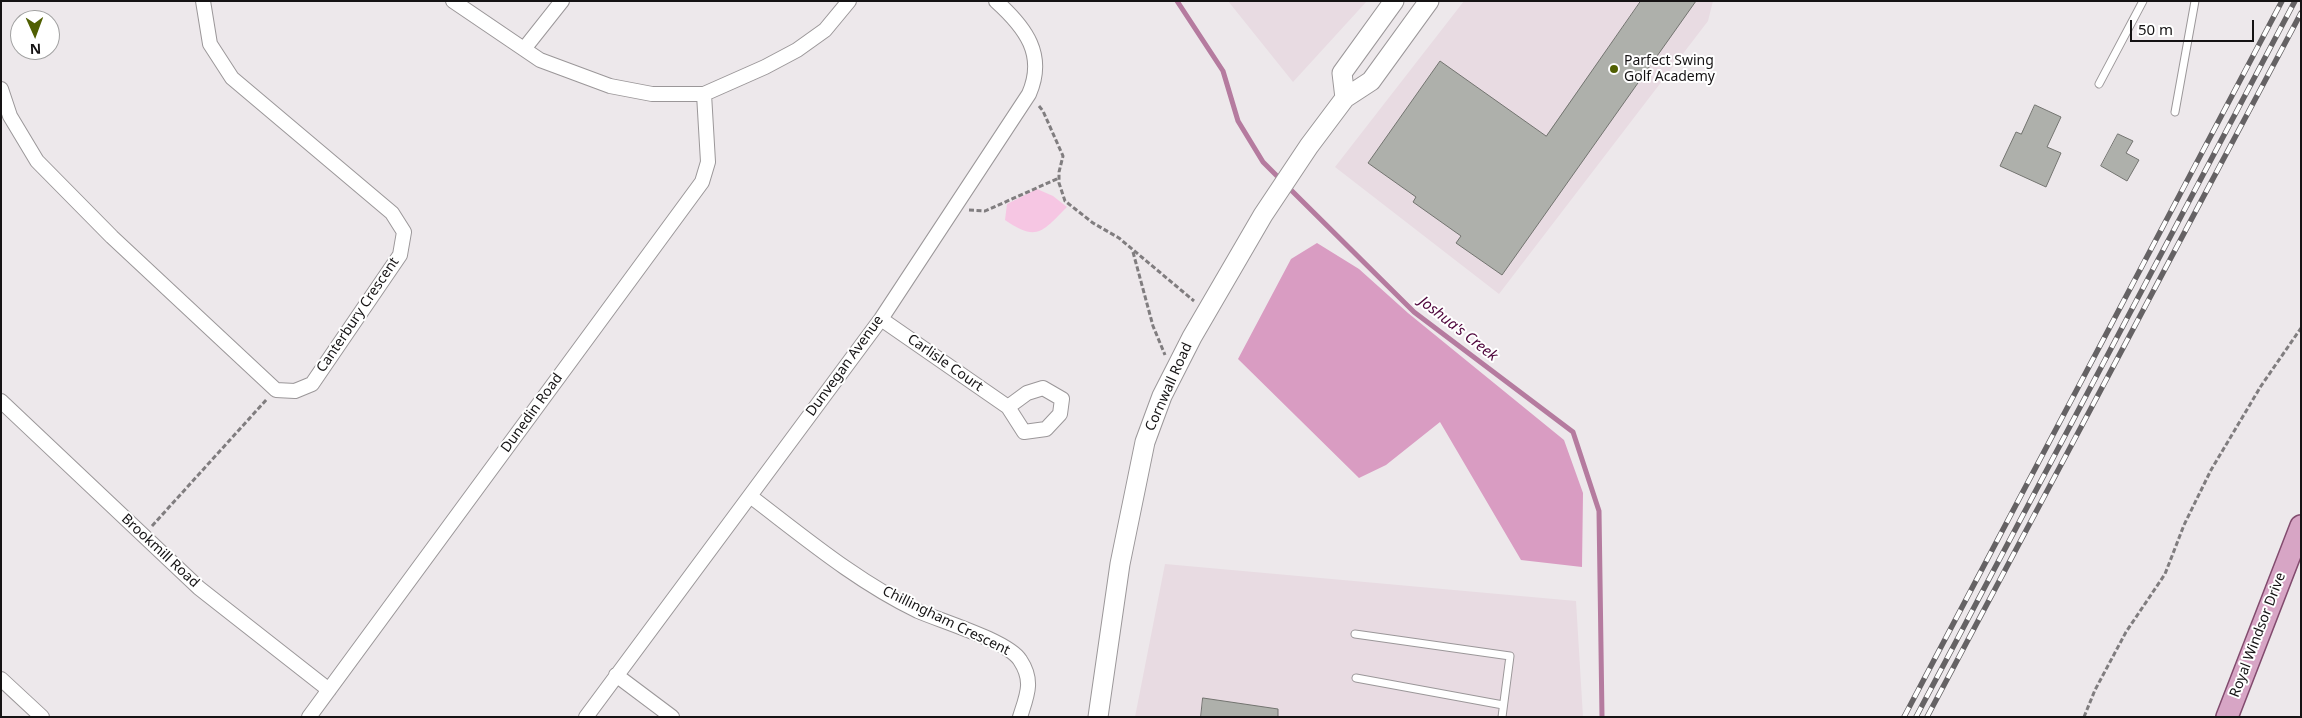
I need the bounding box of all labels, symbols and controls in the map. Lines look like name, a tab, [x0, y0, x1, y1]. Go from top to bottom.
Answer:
north arrow	[10, 10, 60, 60]
scale bar	[2132, 10, 2256, 42]
text: 50 m	[2138, 19, 2173, 39]
text: N	[29, 40, 42, 59]
place label: Parfect Swing Golf Academy	[1624, 53, 1715, 85]
marker: Parfect Swing Golf Academy	[1608, 63, 1620, 75]
street label: Canterbury Crescent	[313, 254, 403, 376]
water label: Joshua's Creek	[1415, 293, 1501, 365]
street label: Dunvegan Avenue	[803, 312, 887, 420]
street label: Carlisle Court	[904, 331, 986, 395]
street label: Cornwall Road	[1142, 340, 1196, 434]
street label: Dunedin Road	[498, 370, 566, 456]
street label: Brookmill Road	[118, 511, 202, 591]
street label: Royal Windsor Drive	[2226, 570, 2290, 700]
street label: Chillingham Crescent	[880, 583, 1012, 659]

